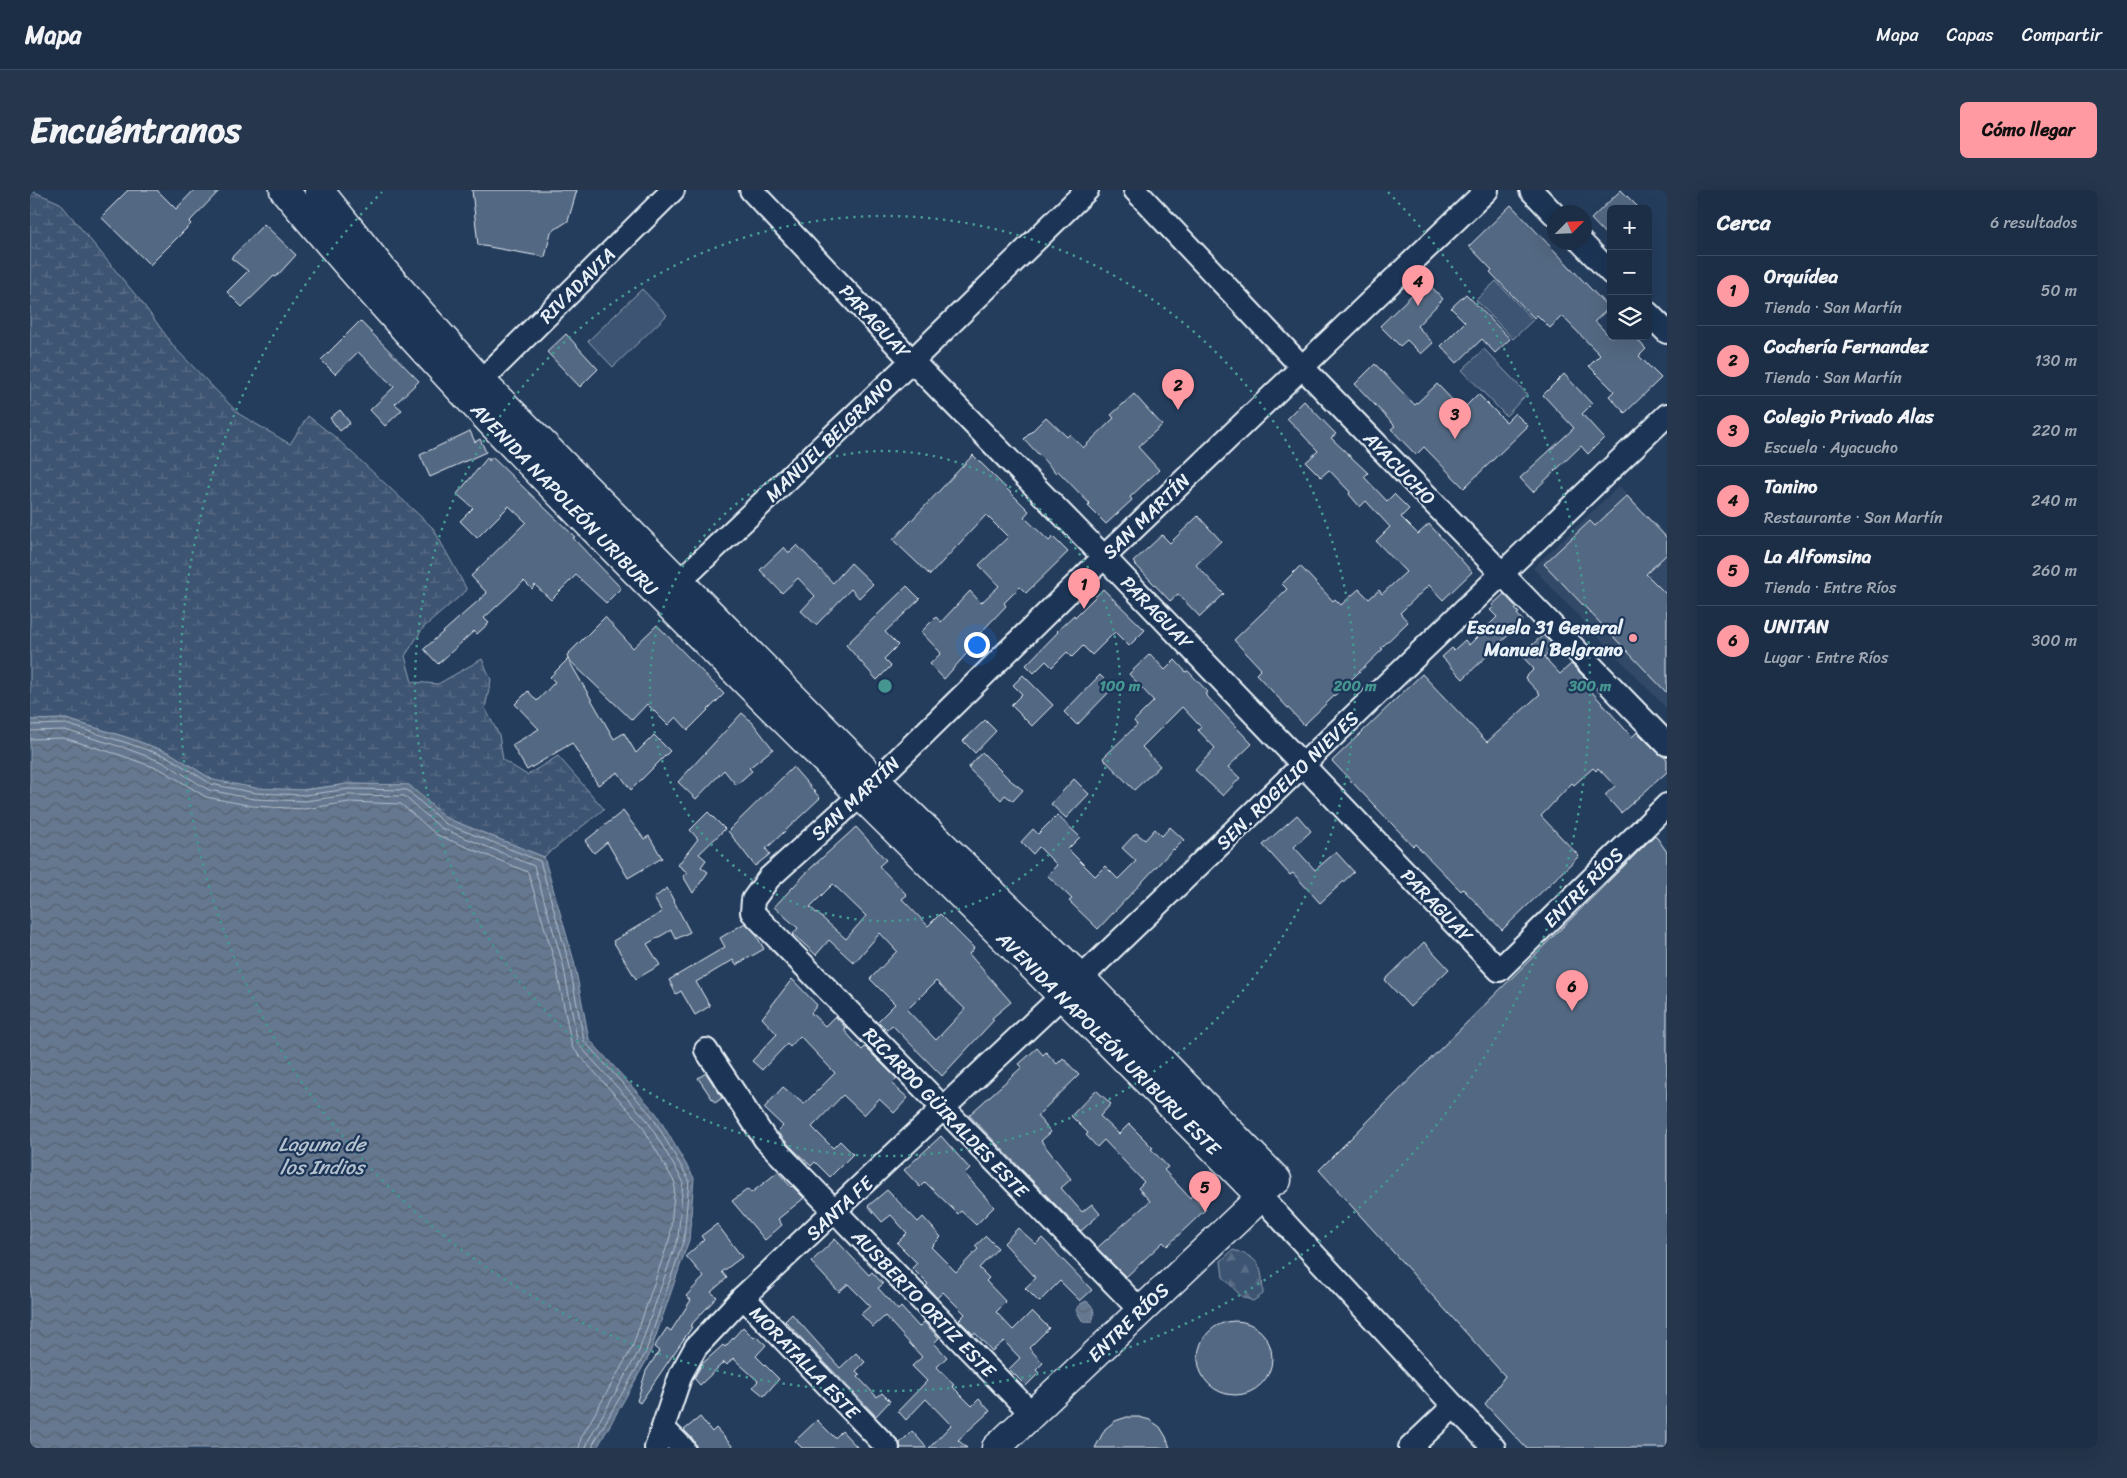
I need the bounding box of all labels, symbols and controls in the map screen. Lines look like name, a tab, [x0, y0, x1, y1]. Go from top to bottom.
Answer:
text: Mapa	[25, 14, 81, 56]
text: Mapa	[1876, 19, 1919, 51]
text: Capas	[1947, 19, 1994, 51]
text: Compartir	[2022, 19, 2102, 51]
text: Encuéntranos	[30, 99, 241, 161]
button: Cómo llegar	[1960, 102, 2097, 158]
text: Cerca	[1717, 204, 1771, 242]
north arrow	[1547, 205, 1592, 250]
map controls	[1607, 205, 1652, 340]
button: +	[1607, 205, 1652, 250]
text: 6 resultados	[1990, 208, 2077, 237]
street label: RIVADAVIA	[531, 239, 624, 332]
button: −	[1607, 250, 1652, 295]
text: Orquídea	[1764, 260, 1838, 293]
pin: 4	[1402, 265, 1434, 306]
street label: PARAGUAY	[831, 276, 919, 368]
text: 1	[1730, 276, 1736, 305]
text: 50 m	[2041, 276, 2077, 305]
text: Tienda · San Martín	[1764, 293, 1902, 322]
button: layers	[1607, 295, 1652, 340]
text: Cochería Fernandez	[1764, 330, 1928, 363]
text: 2	[1728, 346, 1738, 375]
text: 130 m	[2035, 346, 2077, 375]
text: Tienda · San Martín	[1764, 363, 1902, 392]
street label: MANUEL BELGRANO	[757, 369, 902, 510]
pin: 2	[1162, 369, 1194, 410]
street label: AVENIDA NAPOLEÓN URIBURU	[462, 394, 667, 605]
pin: 3	[1439, 398, 1471, 439]
text: Colegio Privado Alas	[1764, 400, 1934, 433]
text: 3	[1729, 416, 1737, 445]
text: 220 m	[2032, 416, 2077, 445]
street label: AYACUCHO	[1355, 423, 1444, 513]
text: Escuela · Ayacucho	[1764, 433, 1898, 462]
street label: SAN MARTÍN	[1094, 465, 1198, 567]
text: Tanino	[1764, 470, 1818, 503]
text: 4	[1728, 486, 1738, 515]
text: 240 m	[2031, 486, 2077, 515]
text: Restaurante · San Martín	[1764, 503, 1943, 532]
text: La Alfomsina	[1764, 540, 1871, 573]
text: 5	[1728, 556, 1738, 585]
text: 260 m	[2032, 556, 2077, 585]
street label: PARAGUAY	[1112, 567, 1202, 658]
pin: 1	[1068, 568, 1100, 609]
text: Tienda · Entre Ríos	[1764, 573, 1896, 602]
text: UNITAN	[1764, 610, 1829, 643]
place label: Escuela 31 General Manuel Belgrano	[1467, 611, 1624, 666]
text: 6	[1728, 626, 1738, 655]
text: 300 m	[2032, 626, 2077, 655]
your location	[964, 632, 990, 658]
marker: Escuela 31 General Manuel Belgrano	[1627, 632, 1639, 644]
text: Lugar · Entre Ríos	[1764, 643, 1888, 672]
text: 100 m	[1100, 673, 1141, 699]
text: 200 m	[1332, 673, 1377, 699]
text: 300 m	[1568, 673, 1612, 699]
centre of rings	[876, 677, 894, 695]
street label: SEN. ROGELIO NIEVES	[1208, 703, 1367, 858]
street label: SAN MARTÍN	[803, 748, 908, 849]
street label: ENTRE RÍOS	[1535, 839, 1632, 936]
street label: PARAGUAY	[1392, 860, 1482, 951]
street label: AVENIDA NAPOLEÓN URIBURU ESTE	[988, 922, 1230, 1165]
pin: 6	[1556, 970, 1588, 1011]
street label: RICARDO GÜIRALDES ESTE	[855, 1019, 1038, 1207]
water label: Laguna de los Indios	[279, 1127, 367, 1185]
street label: SANTA FE	[798, 1167, 882, 1249]
pin: 5	[1189, 1171, 1221, 1212]
street label: AUSBERTO ORTIZ ESTE	[843, 1220, 1005, 1387]
street label: ENTRE RÍOS	[1080, 1274, 1177, 1370]
street label: MORATALLA ESTE	[741, 1298, 869, 1428]

